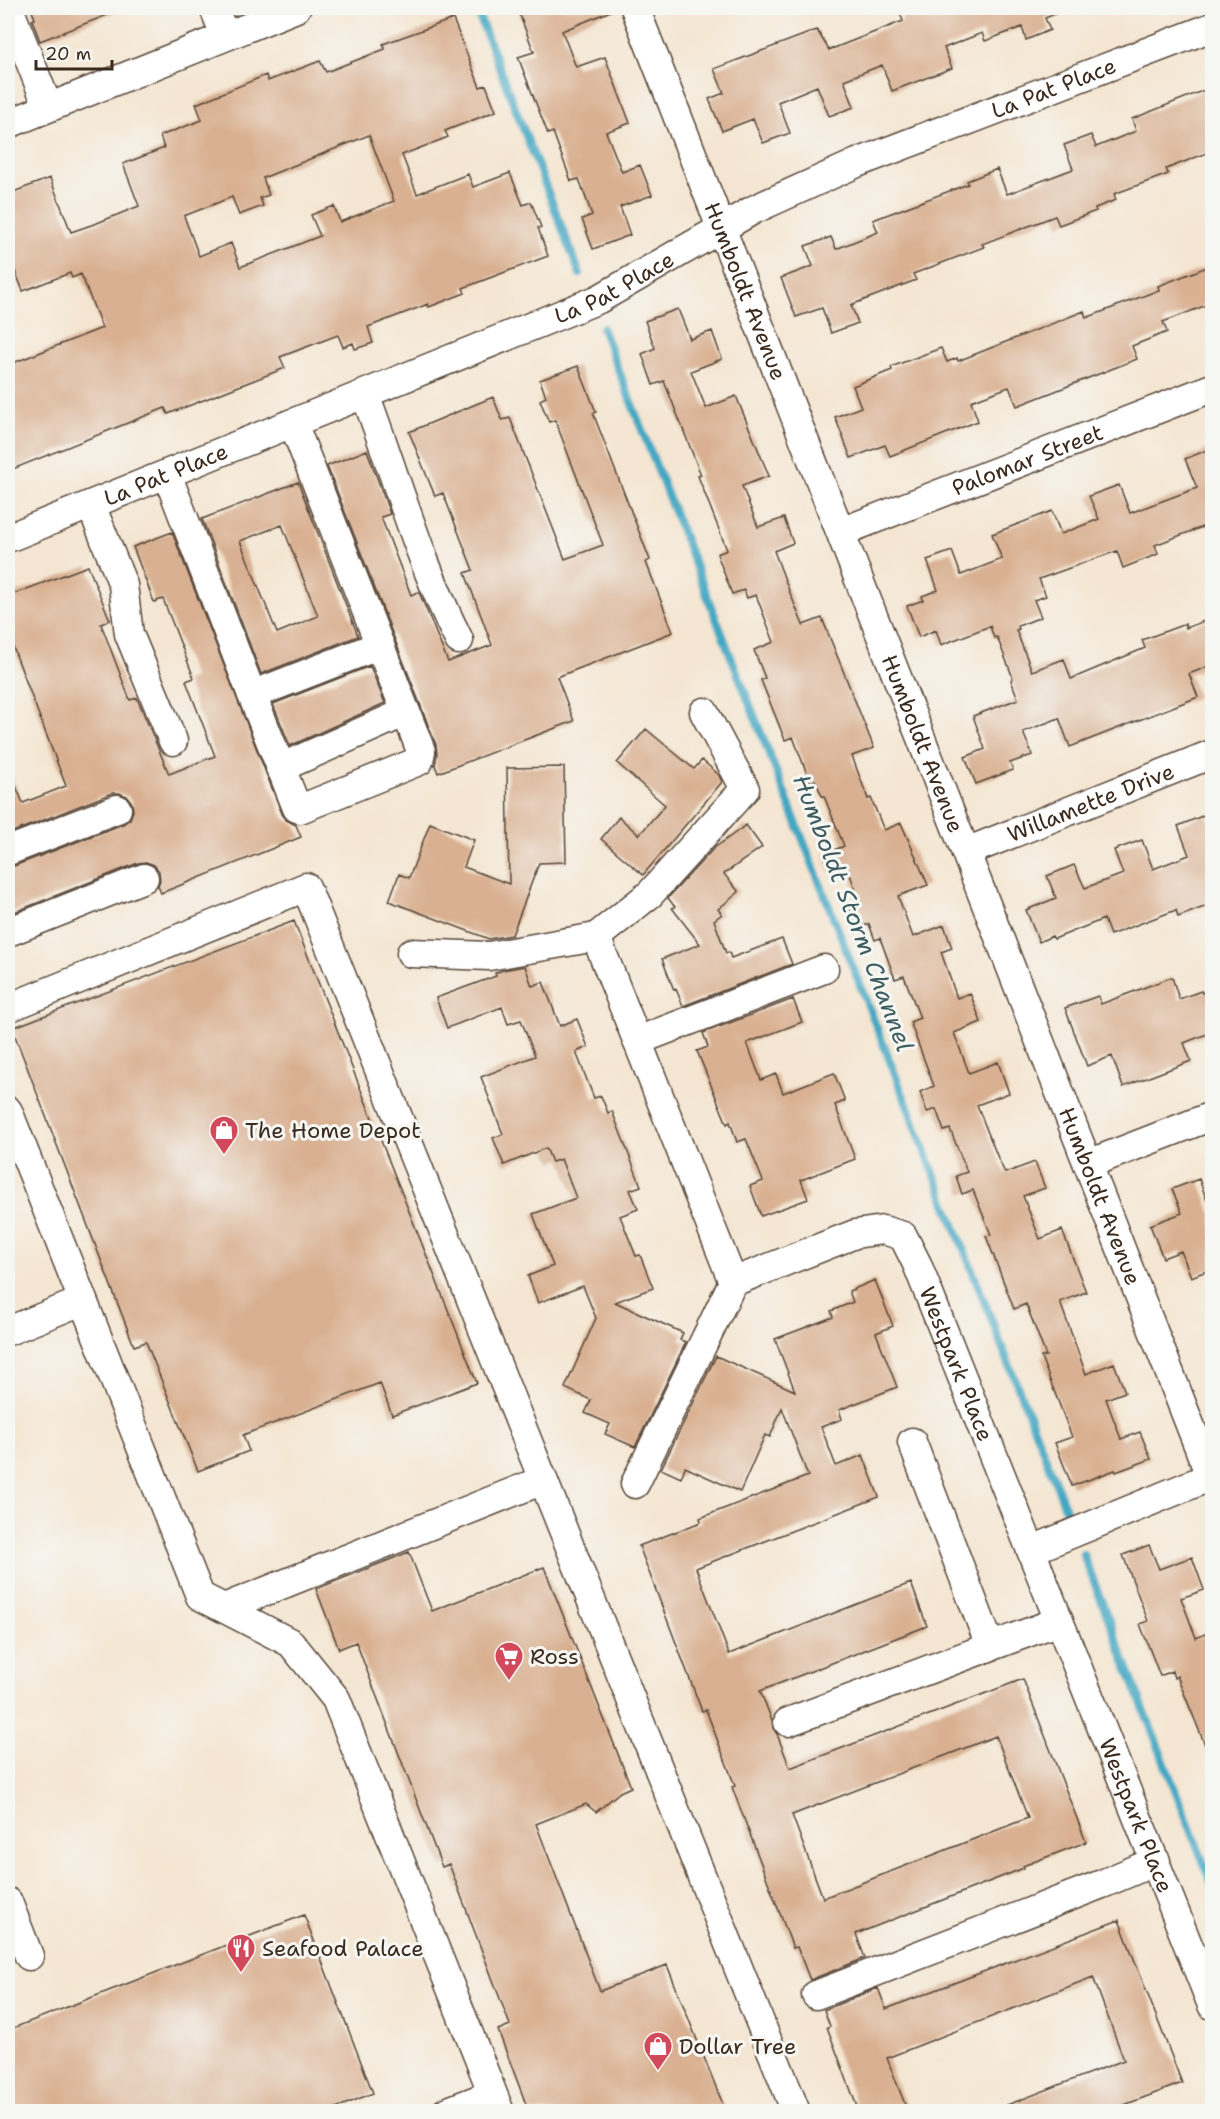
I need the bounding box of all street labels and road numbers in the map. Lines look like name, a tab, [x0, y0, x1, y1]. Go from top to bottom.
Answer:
street label: La Pat Place	[987, 51, 1120, 125]
street label: Humboldt Avenue	[697, 198, 793, 384]
street label: La Pat Place	[550, 245, 679, 331]
street label: Palomar Street	[948, 418, 1107, 503]
street label: La Pat Place	[99, 437, 232, 513]
street label: Humboldt Avenue	[875, 651, 971, 837]
street label: Willamette Drive	[1003, 757, 1178, 849]
street label: Humboldt Avenue	[1052, 1103, 1148, 1289]
street label: Westpark Place	[912, 1282, 1000, 1445]
street label: Westpark Place	[1092, 1734, 1180, 1897]

